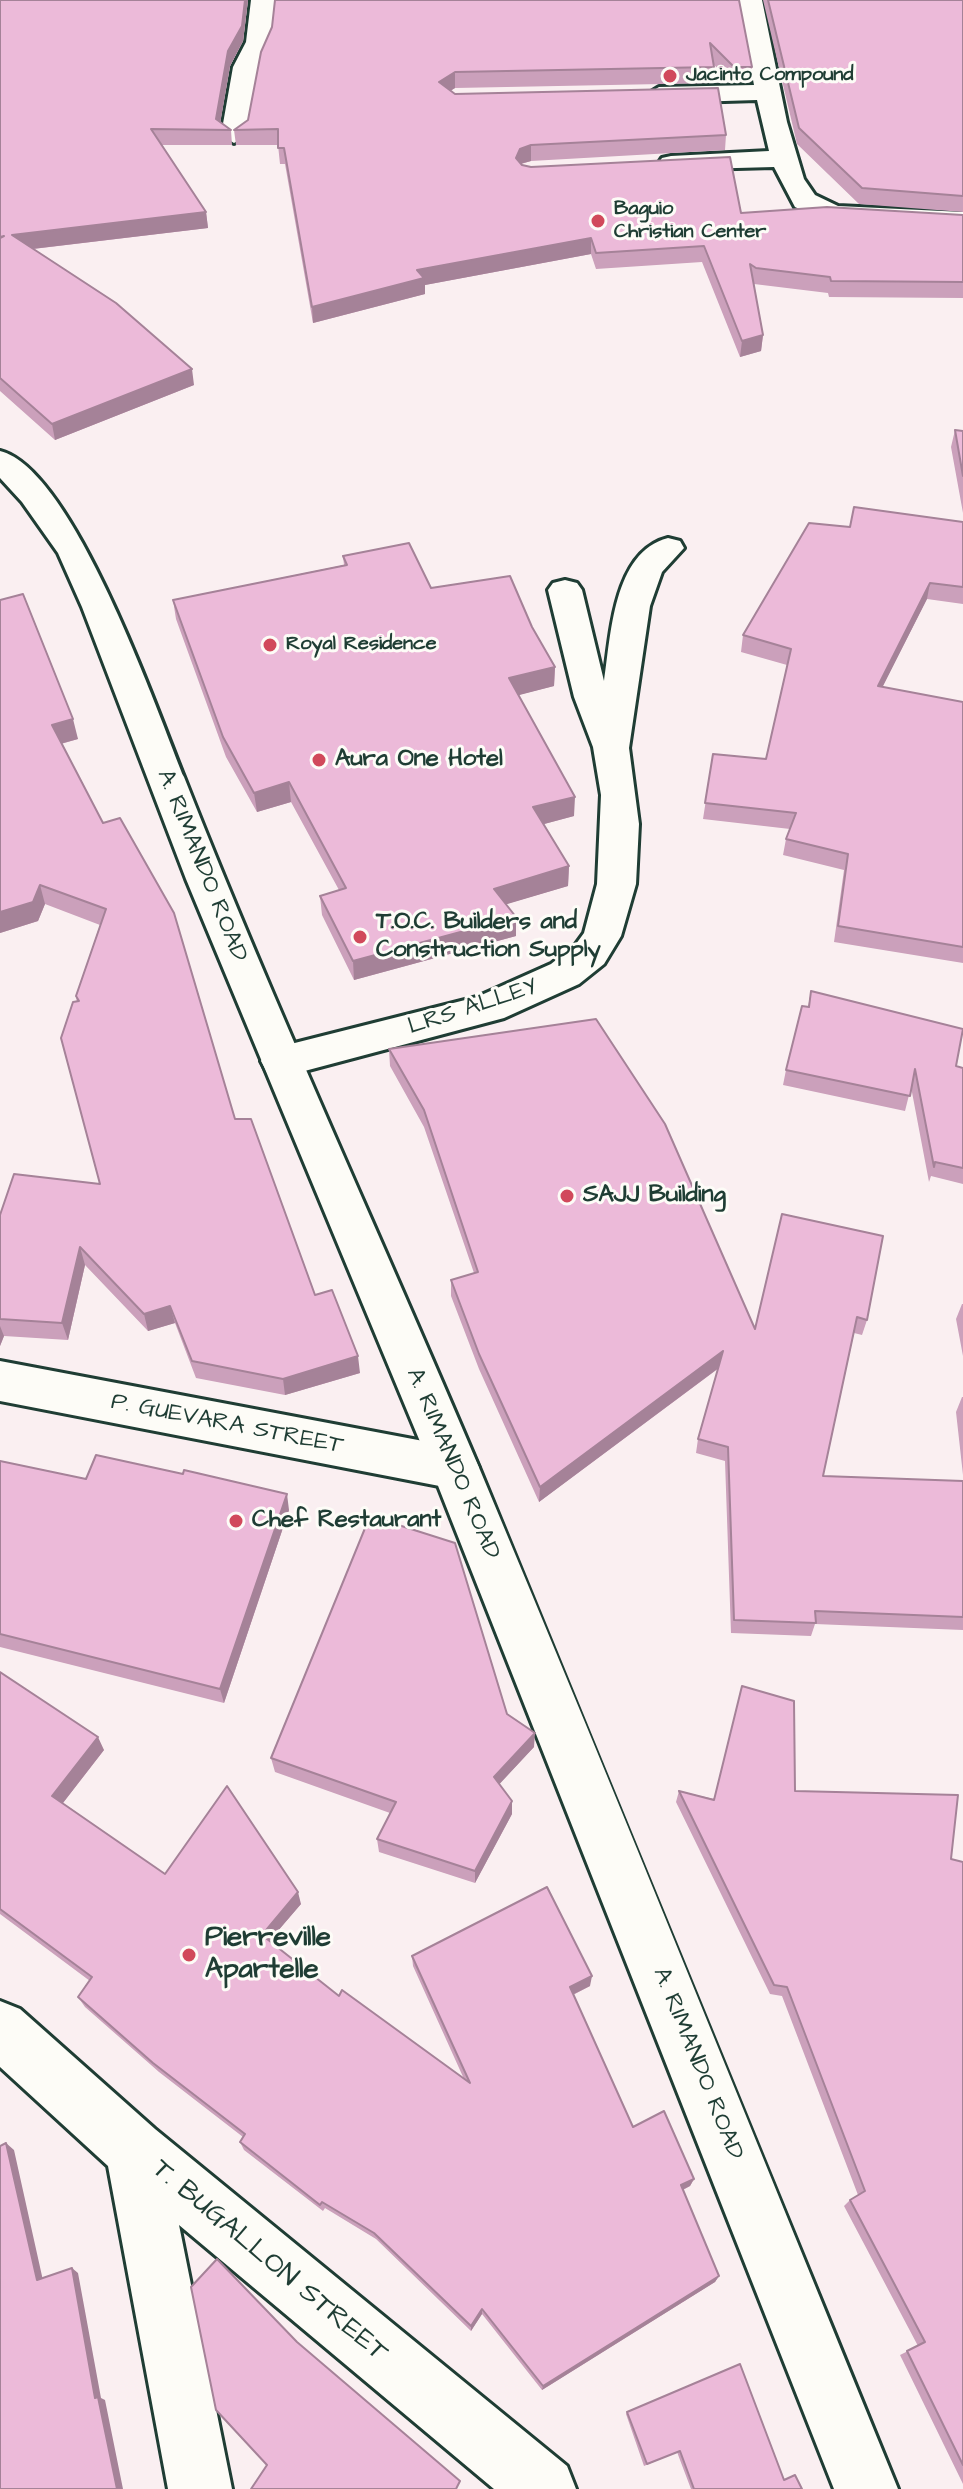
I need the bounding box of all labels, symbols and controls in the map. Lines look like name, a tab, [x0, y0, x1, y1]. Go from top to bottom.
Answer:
place label: Jacinto Compound	[686, 64, 854, 88]
marker: Jacinto Compound	[661, 67, 679, 85]
place label: Baguio Christian Center	[614, 198, 766, 245]
marker: Baguio Christian Center	[589, 212, 607, 230]
place label: Royal Residence	[286, 633, 437, 657]
marker: Royal Residence	[261, 636, 279, 654]
place label: Aura One Hotel	[335, 746, 503, 774]
marker: Aura One Hotel	[310, 751, 328, 769]
street label: A. RIMANDO ROAD	[149, 766, 253, 966]
place label: T.O.C. Builders and Construction Supply	[376, 909, 601, 965]
marker: T.O.C. Builders and Construction Supply	[351, 928, 369, 946]
street label: LRS ALLEY	[405, 974, 541, 1042]
place label: SAJJ Building	[583, 1182, 726, 1210]
marker: SAJJ Building	[558, 1187, 576, 1205]
street label: A. RIMANDO ROAD	[399, 1364, 505, 1564]
street label: P. GUEVARA STREET	[108, 1388, 346, 1462]
place label: Chef Restaurant	[252, 1507, 441, 1535]
marker: Chef Restaurant	[227, 1512, 245, 1530]
place label: Pierreville Apartelle	[205, 1922, 331, 1988]
marker: Pierreville Apartelle	[180, 1946, 198, 1964]
street label: A. RIMANDO ROAD	[645, 1964, 749, 2164]
street label: T. BUGALLON STREET	[144, 2153, 394, 2371]

